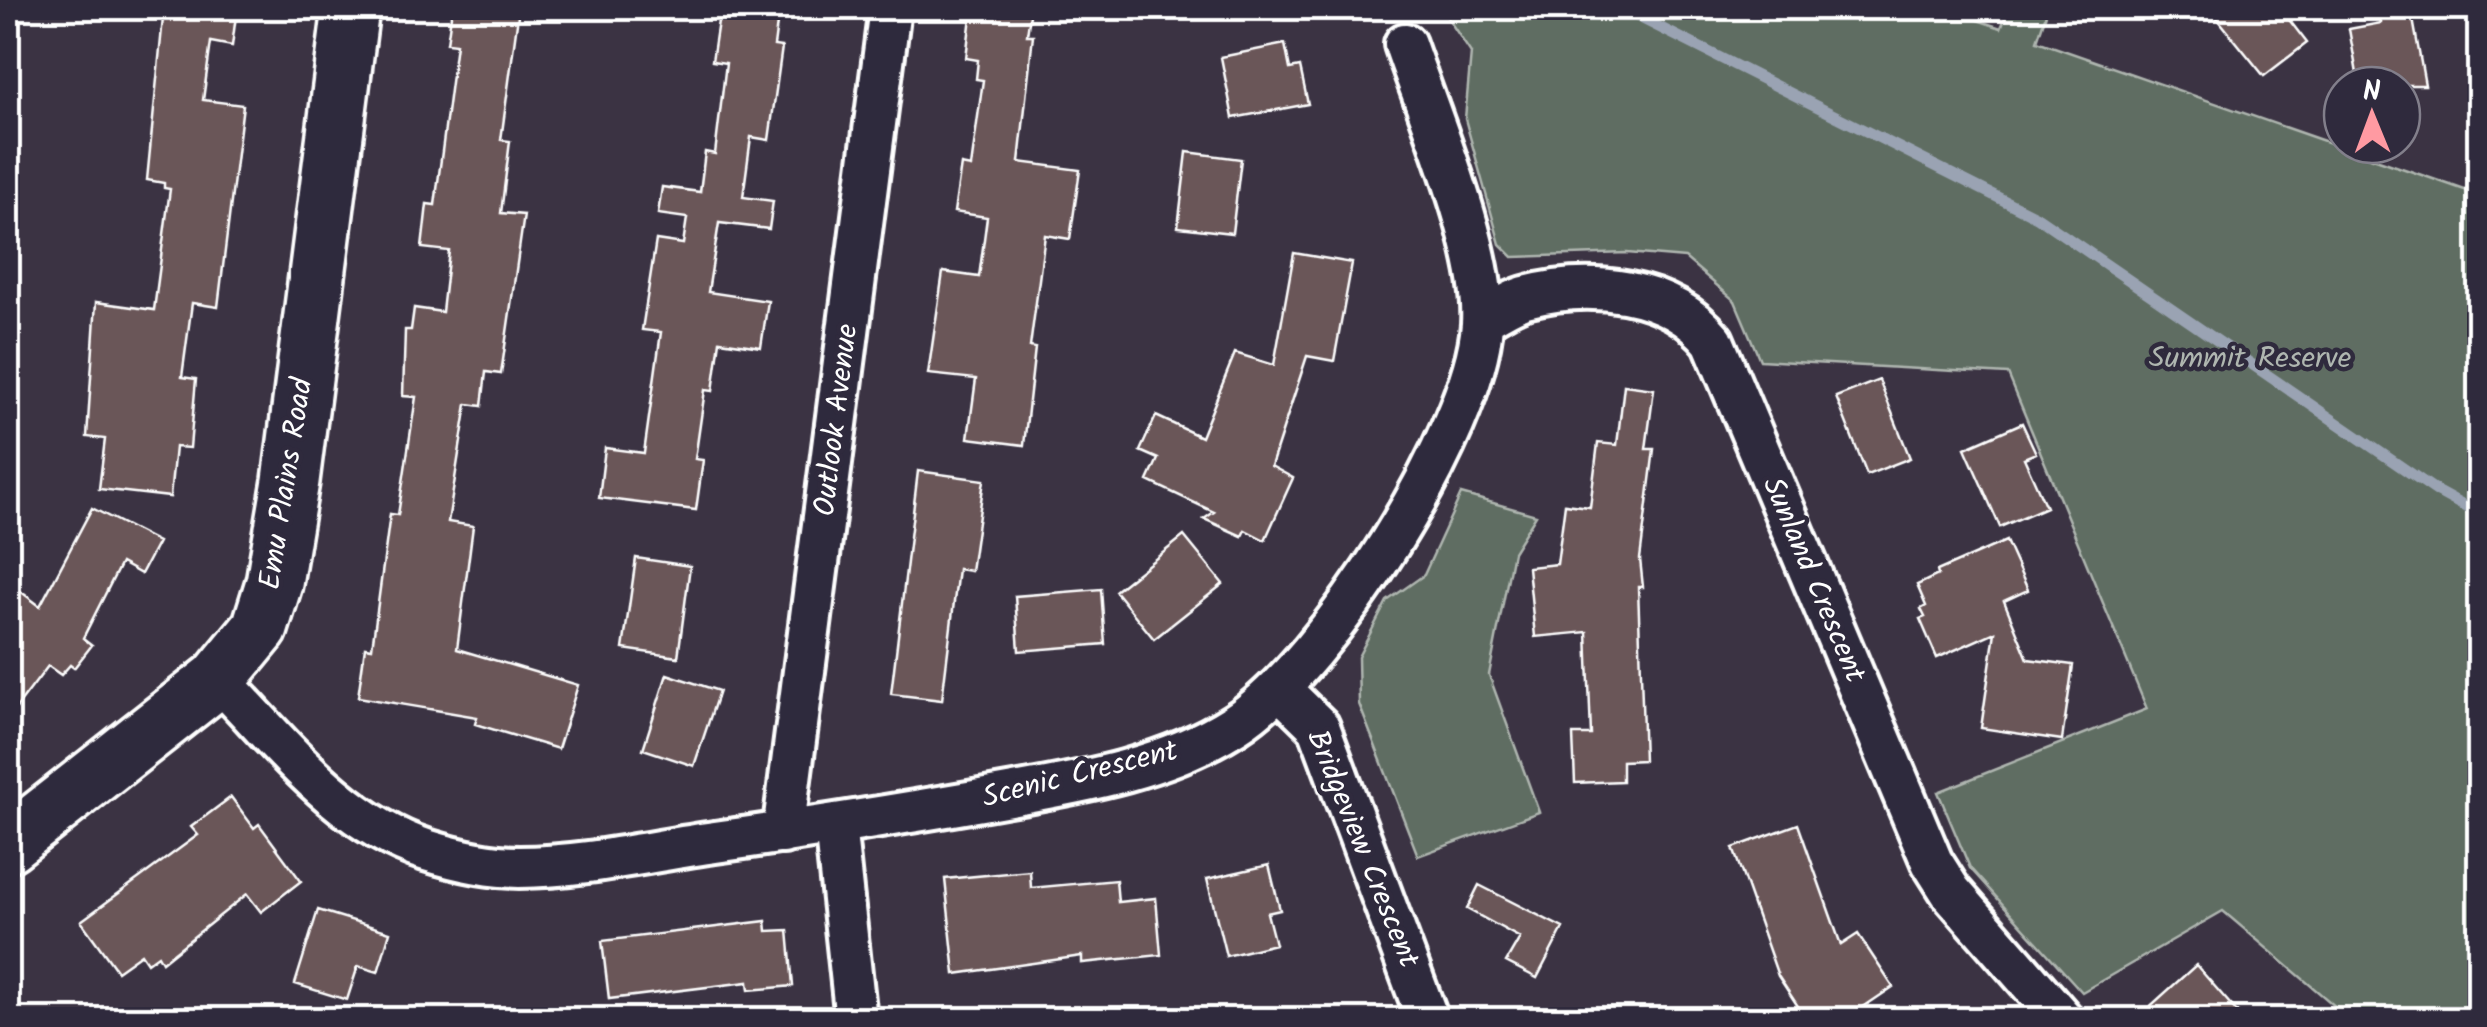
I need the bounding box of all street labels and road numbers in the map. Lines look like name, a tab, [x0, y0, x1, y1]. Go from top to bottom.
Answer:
street label: Outlook Avenue	[801, 321, 873, 519]
street label: Emu Plains Road	[247, 374, 328, 593]
street label: Sunland Crescent	[1748, 470, 1878, 691]
street label: Bridgeview Crescent	[1292, 723, 1432, 976]
street label: Scenic Crescent	[977, 727, 1183, 822]

